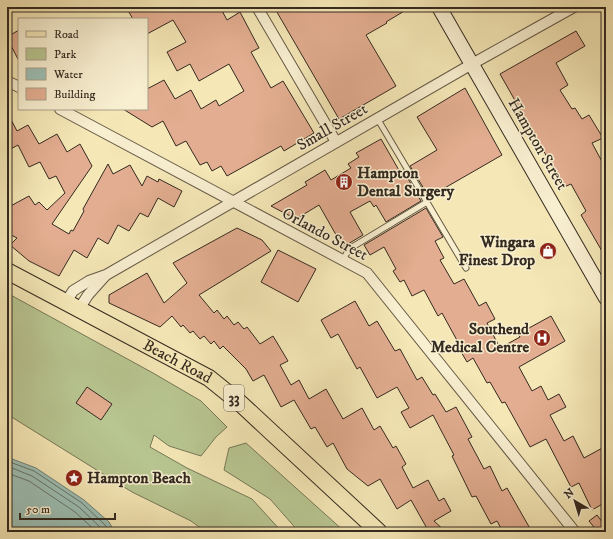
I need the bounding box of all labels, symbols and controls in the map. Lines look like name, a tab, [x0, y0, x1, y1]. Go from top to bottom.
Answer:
legend	[18, 18, 148, 110]
text: Road	[54, 27, 79, 42]
text: Park	[54, 47, 76, 62]
text: Water	[53, 67, 83, 82]
text: Building	[54, 87, 95, 102]
street label: Hampton Street	[504, 94, 572, 194]
street label: Small Street	[293, 99, 371, 155]
place label: Hampton Dental Surgery	[357, 163, 454, 201]
building icon: Hampton Dental Surgery	[334, 172, 354, 192]
street label: Orlando Street	[279, 203, 371, 265]
place label: Wingara Finest Drop	[459, 232, 536, 270]
shop icon: Wingara Finest Drop	[538, 241, 558, 261]
place label: Southend Medical Centre	[431, 319, 530, 357]
hospital icon: Southend Medical Centre	[532, 328, 552, 348]
street label: Beach Road	[140, 335, 216, 388]
road number: 33	[224, 385, 244, 411]
place icon: Hampton Beach	[64, 468, 84, 488]
place label: Hampton Beach	[87, 468, 191, 488]
north arrow	[555, 481, 595, 521]
text: N	[562, 486, 577, 502]
scale bar	[20, 495, 115, 521]
text: 50 m	[26, 502, 50, 517]

